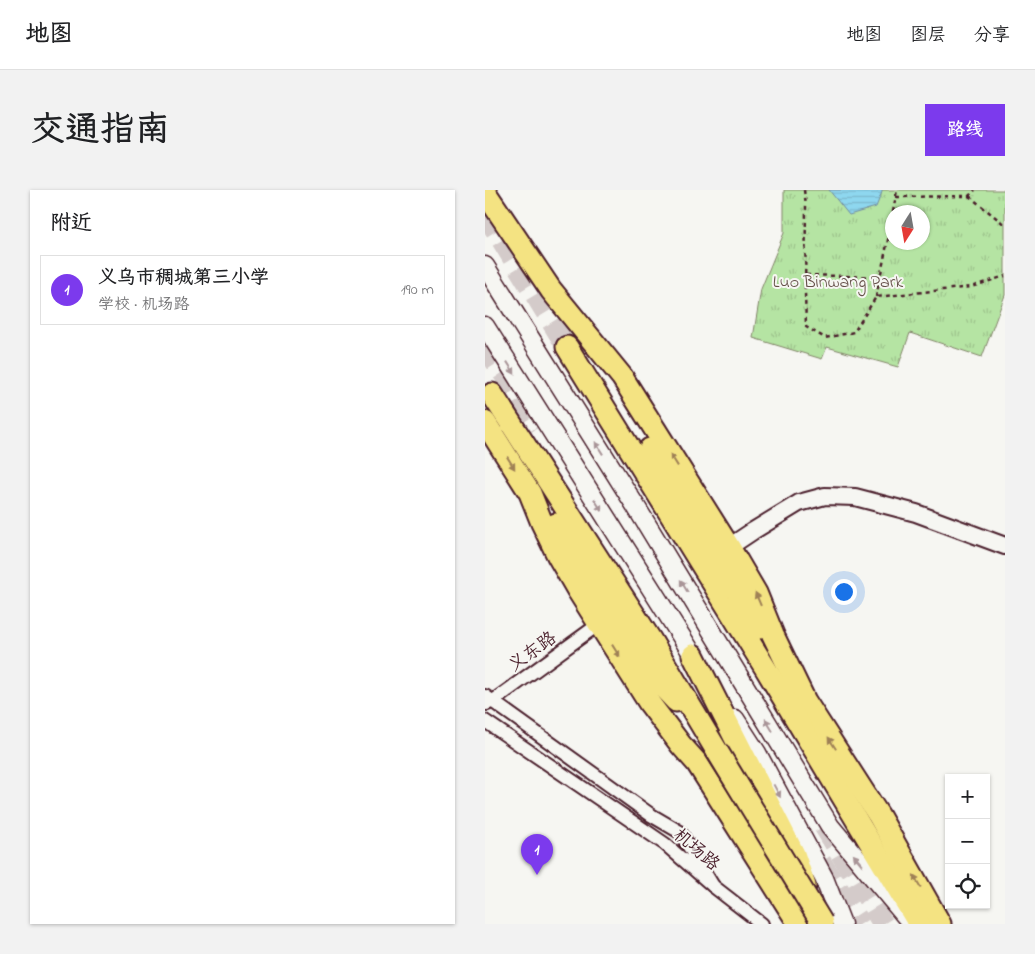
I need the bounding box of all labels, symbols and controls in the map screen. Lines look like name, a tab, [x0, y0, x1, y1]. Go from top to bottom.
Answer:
text: 地图	[25, 18, 73, 53]
text: 地图	[846, 23, 882, 49]
text: 图层	[910, 23, 946, 49]
text: 分享	[974, 23, 1010, 49]
button: 路线	[925, 104, 1005, 156]
text: 交通指南	[30, 106, 170, 157]
north arrow	[885, 205, 930, 250]
text: 附近	[50, 209, 92, 239]
text: 义乌市稠城第三小学	[98, 265, 269, 292]
park label: Luo Binwang Park	[773, 270, 903, 297]
text: 1	[64, 278, 70, 302]
text: 190 m	[401, 278, 434, 302]
text: 学校 · 机场路	[98, 293, 189, 317]
one-way arrow	[506, 361, 516, 374]
one-way arrow	[594, 441, 603, 454]
one-way arrow	[669, 453, 679, 466]
one-way arrow	[506, 457, 516, 470]
one-way arrow	[593, 498, 603, 512]
your location	[831, 579, 857, 605]
one-way arrow	[680, 580, 689, 593]
one-way arrow	[753, 592, 761, 606]
street label: 义东路	[504, 626, 563, 679]
one-way arrow	[611, 644, 621, 657]
one-way arrow	[764, 718, 773, 731]
one-way arrow	[827, 736, 837, 749]
map controls	[945, 774, 990, 909]
button: +	[945, 774, 990, 819]
one-way arrow	[773, 784, 781, 798]
button: −	[945, 819, 990, 864]
street label: 机场路	[667, 823, 725, 878]
pin: 1	[521, 834, 553, 875]
one-way arrow	[853, 853, 864, 866]
button: locate	[945, 864, 990, 909]
one-way arrow	[912, 875, 921, 888]

